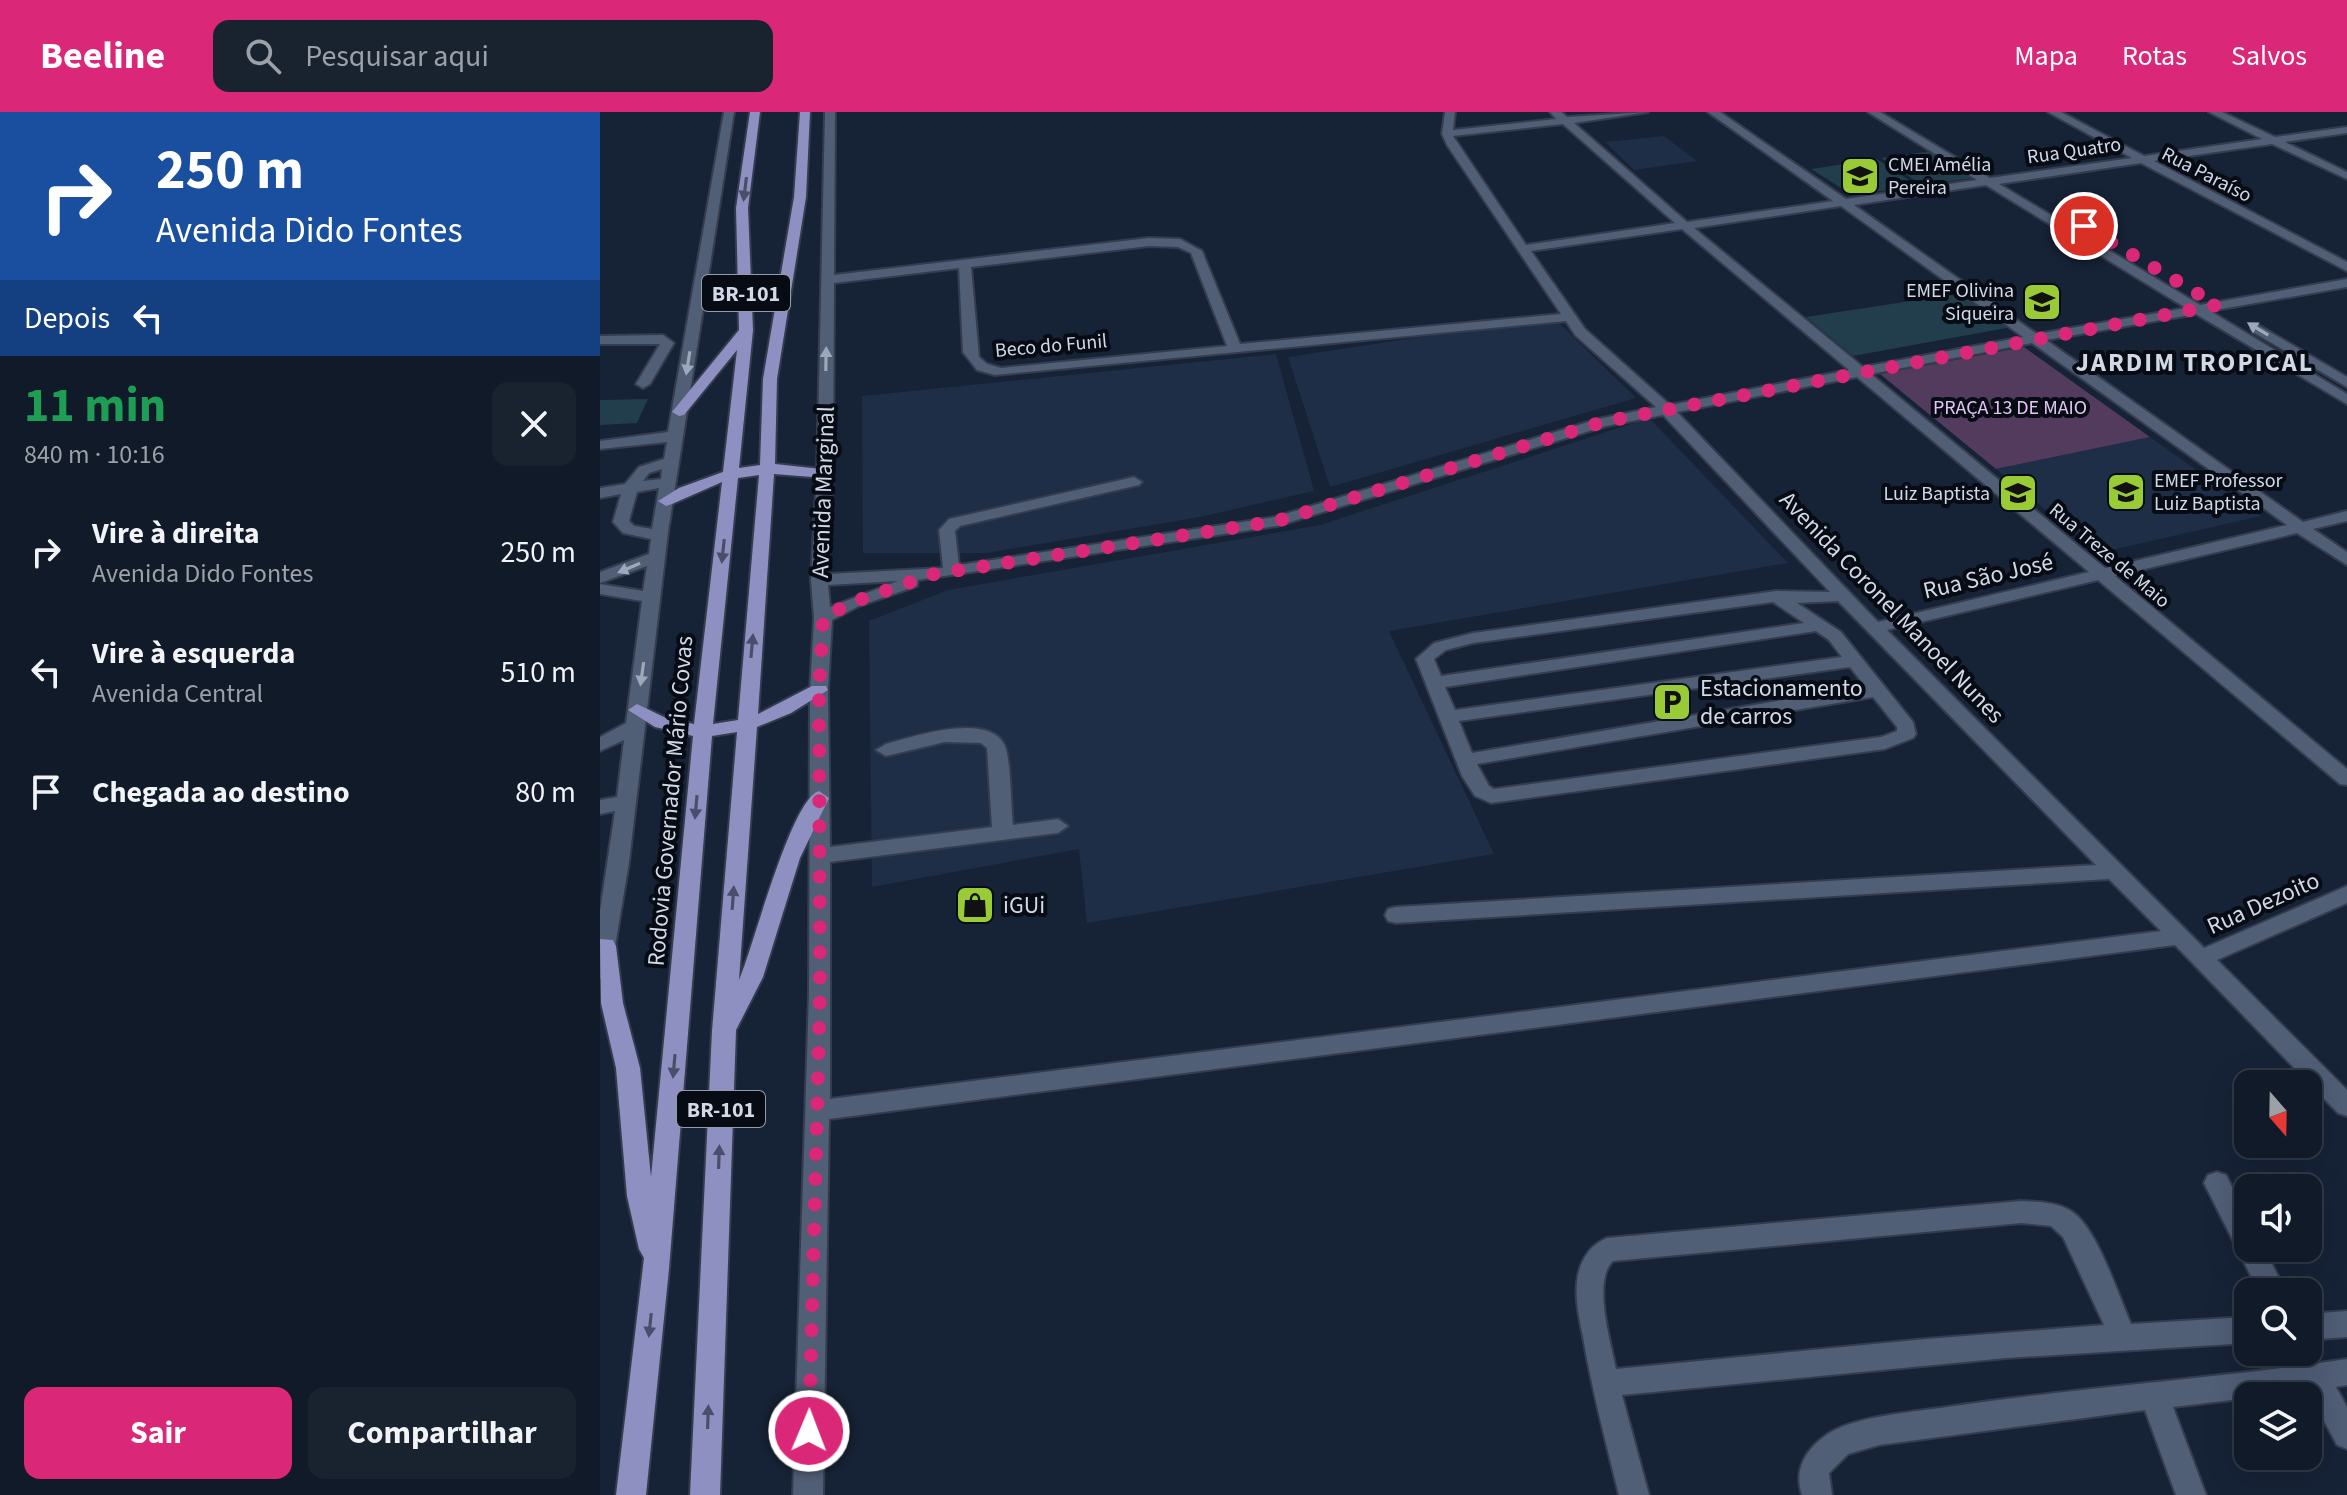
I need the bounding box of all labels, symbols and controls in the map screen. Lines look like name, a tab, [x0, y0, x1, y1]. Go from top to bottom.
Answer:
search box	[213, 20, 773, 92]
text: Beeline	[40, 29, 165, 83]
icon: search	[241, 34, 285, 78]
text: Pesquisar aqui	[305, 35, 489, 78]
text: Mapa	[2014, 36, 2078, 76]
text: Rotas	[2122, 36, 2187, 76]
text: Salvos	[2231, 36, 2307, 76]
text: 250 m	[156, 131, 304, 210]
street label: Rua Quatro	[2025, 131, 2123, 171]
street label: Rua Paraíso	[2157, 140, 2256, 210]
icon: right	[24, 144, 128, 248]
place label: CMEI Amélia Pereira	[1888, 151, 1991, 202]
school or university icon: CMEI Amélia Pereira	[1839, 155, 1881, 197]
one-way arrow	[738, 177, 751, 202]
pin	[2050, 192, 2118, 260]
icon: arrive	[2062, 204, 2106, 248]
text: Avenida Dido Fontes	[156, 205, 463, 256]
road number: BR-101	[702, 275, 790, 311]
place label: EMEF Olivina Siqueira	[1906, 277, 2014, 328]
school or university icon: EMEF Olivina Siqueira	[2021, 281, 2063, 323]
icon: left	[126, 296, 170, 340]
text: Depois	[24, 297, 110, 340]
one-way arrow	[2247, 323, 2269, 337]
street label: Beco do Funil	[994, 327, 1108, 365]
district label: JARDIM TROPICAL	[2076, 344, 2314, 381]
one-way arrow	[820, 346, 832, 371]
one-way arrow	[681, 350, 694, 375]
text: 11 min	[24, 372, 166, 440]
button: close	[492, 382, 576, 466]
park label: PRAÇA 13 DE MAIO	[1933, 394, 2087, 422]
street label: Avenida Marginal	[803, 405, 844, 579]
text: 840 m · 10:16	[24, 436, 165, 473]
place label: EMEF Professor Luiz Baptista	[2154, 467, 2283, 518]
school or university icon: EMEF Professor Luiz Baptista	[2105, 471, 2147, 513]
school or university icon: Luiz Baptista	[1997, 472, 2039, 514]
place label: Luiz Baptista	[1884, 480, 1990, 508]
street label: Avenida Coronel Manoel Nunes	[1771, 483, 2012, 731]
street label: Rua Treze de Maio	[2043, 497, 2176, 615]
text: Vire à direita	[92, 512, 260, 555]
icon: right	[24, 530, 68, 574]
text: 250 m	[500, 531, 576, 574]
one-way arrow	[717, 539, 730, 564]
street label: Rua São José	[1920, 545, 2057, 608]
text: Avenida Dido Fontes	[92, 555, 313, 592]
one-way arrow	[617, 562, 641, 575]
text: Vire à esquerda	[92, 632, 295, 675]
one-way arrow	[746, 633, 759, 658]
street label: Rodovia Governador Mário Covas	[639, 634, 702, 968]
icon: left	[24, 650, 68, 694]
text: 510 m	[500, 651, 576, 694]
one-way arrow	[635, 662, 648, 687]
place label: Estacionamento de carros	[1700, 671, 1863, 734]
text: Avenida Central	[92, 675, 263, 712]
parking icon: Estacionamento de carros	[1651, 681, 1693, 723]
icon: arrive	[24, 770, 68, 814]
text: Chegada ao destino	[92, 771, 350, 814]
text: 80 m	[515, 771, 576, 814]
one-way arrow	[690, 795, 703, 820]
street label: Rua Dezoito	[2201, 863, 2325, 944]
shop icon: iGUi	[954, 884, 996, 926]
one-way arrow	[727, 885, 740, 910]
place label: iGUi	[1003, 888, 1045, 923]
one-way arrow	[667, 1054, 680, 1079]
north arrow	[2234, 1070, 2322, 1158]
map controls	[2234, 1070, 2322, 1470]
road number: BR-101	[677, 1091, 765, 1127]
one-way arrow	[712, 1144, 725, 1169]
button: sound	[2234, 1174, 2322, 1262]
button: search	[2234, 1278, 2322, 1366]
one-way arrow	[644, 1313, 657, 1338]
button: layers	[2234, 1382, 2322, 1470]
button: Sair	[24, 1387, 292, 1479]
button: Compartilhar	[308, 1387, 576, 1479]
position arrow	[767, 1389, 851, 1473]
one-way arrow	[702, 1404, 715, 1429]

